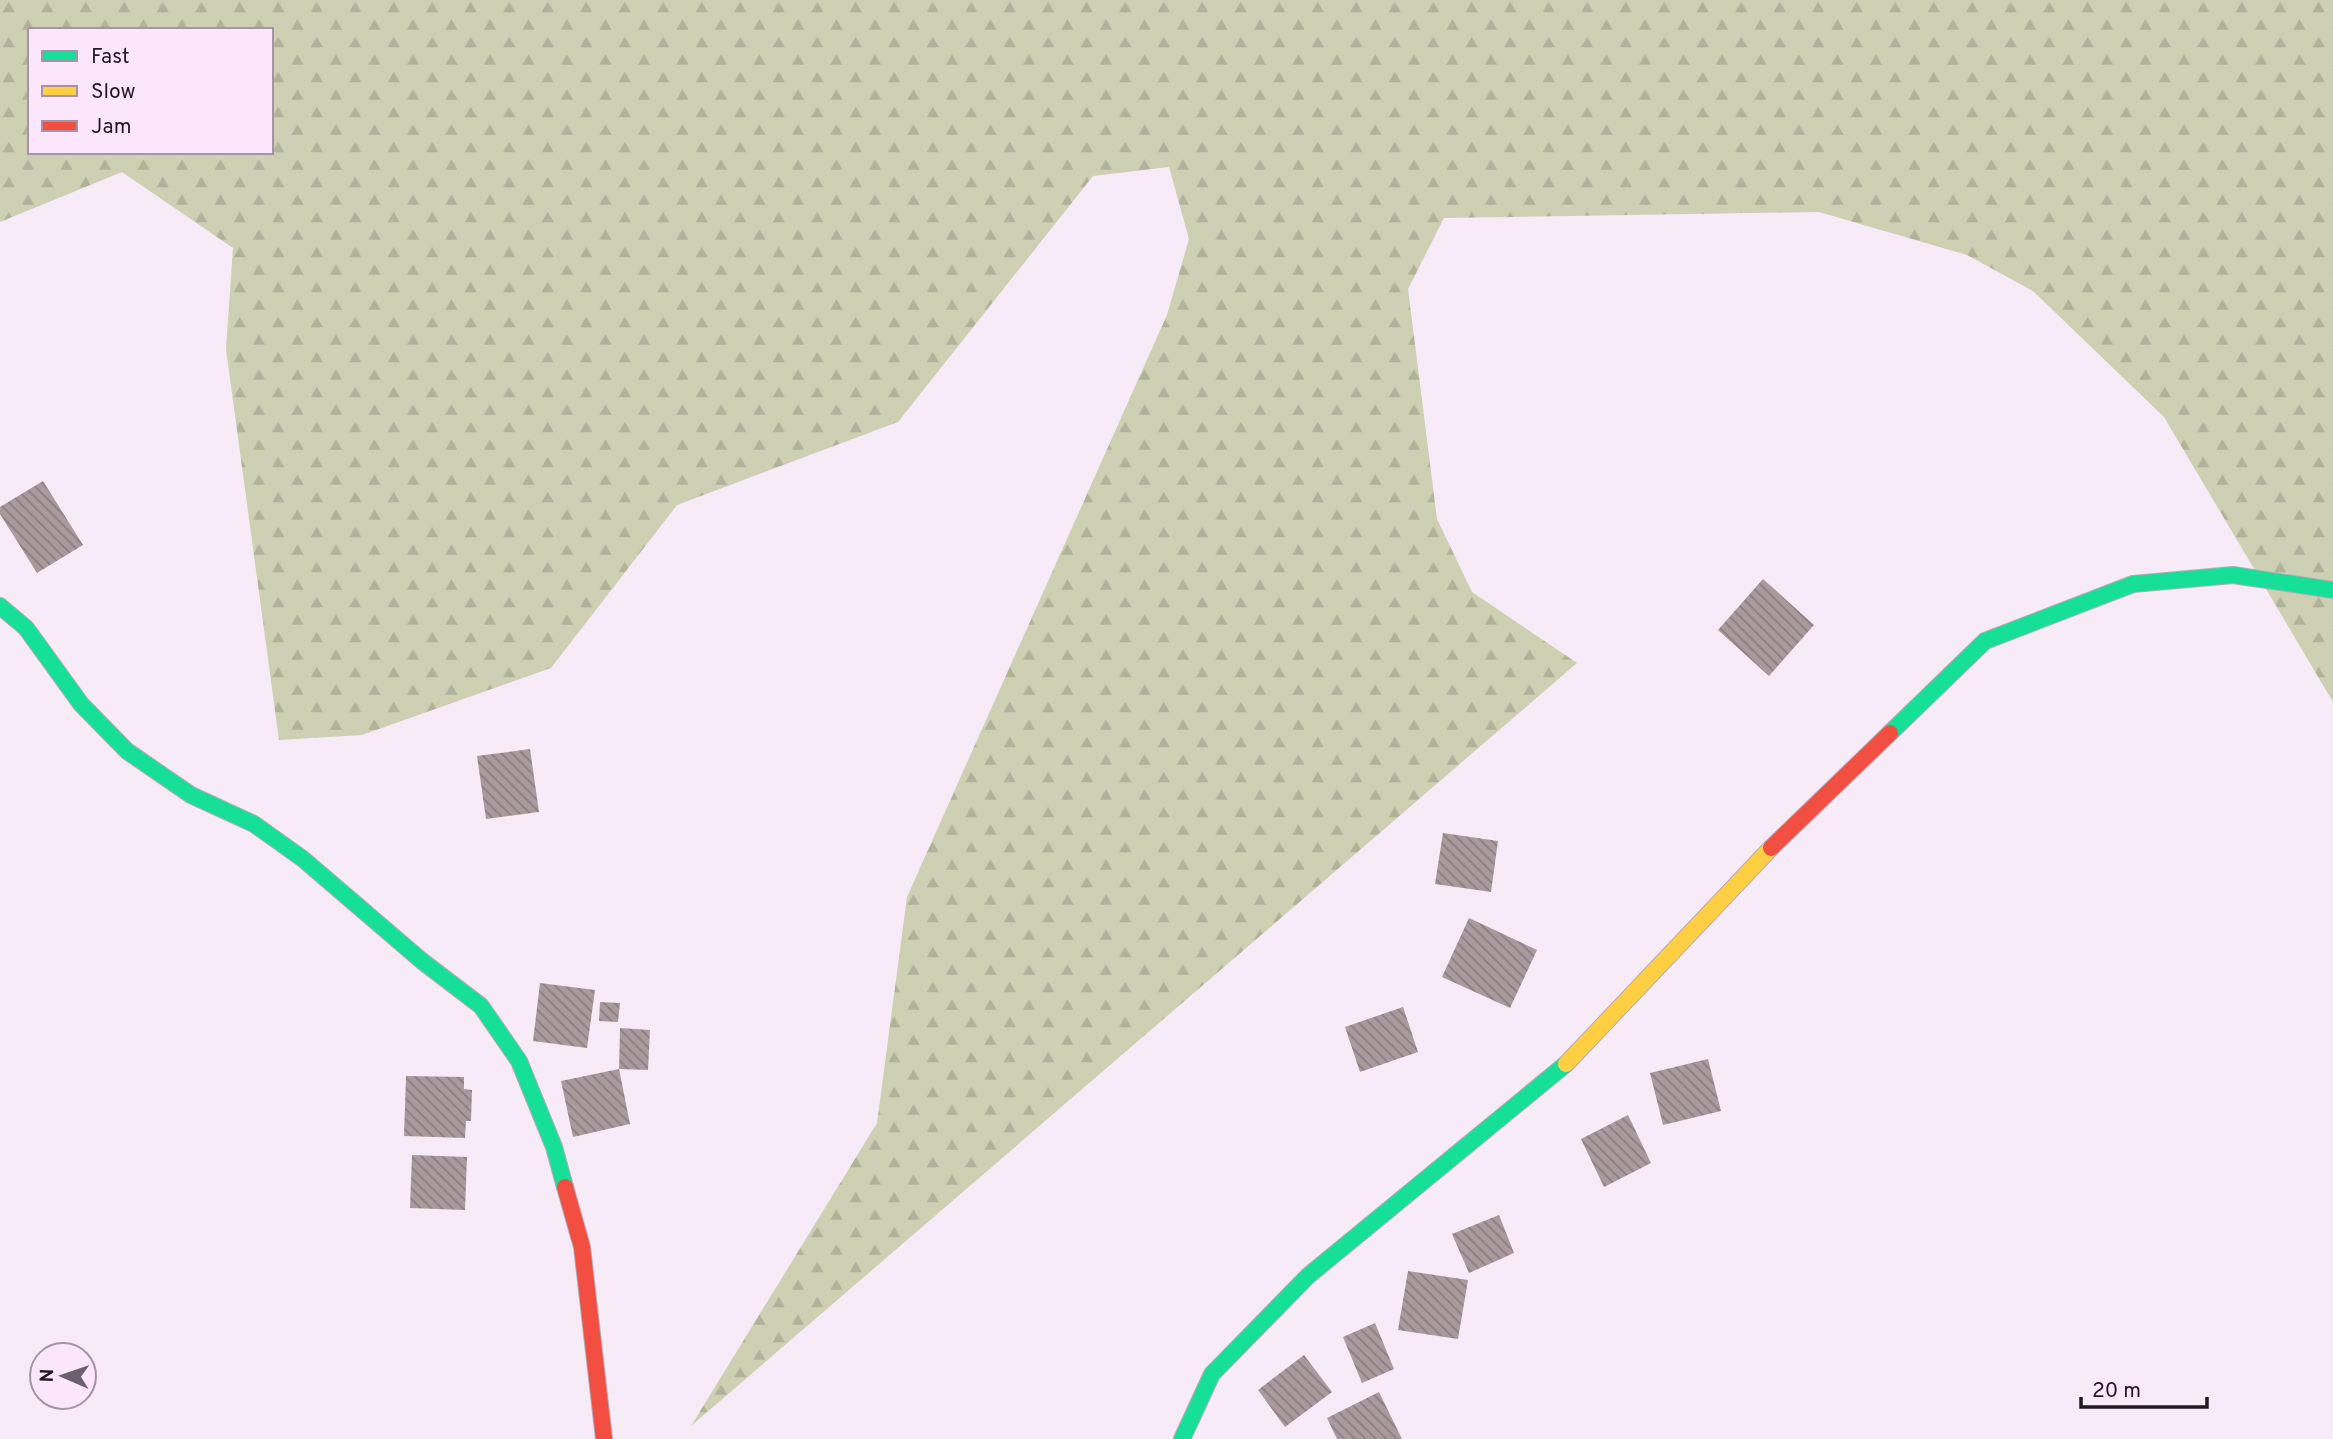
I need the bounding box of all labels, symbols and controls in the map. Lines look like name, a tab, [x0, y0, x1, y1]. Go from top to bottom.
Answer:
legend	[28, 28, 273, 154]
text: Fast	[91, 44, 130, 71]
text: Slow	[91, 79, 136, 106]
text: Jam	[91, 114, 132, 141]
north arrow	[28, 1341, 98, 1411]
scale bar	[2081, 1366, 2207, 1410]
text: N	[36, 1368, 60, 1383]
text: 20 m	[2092, 1378, 2141, 1405]

